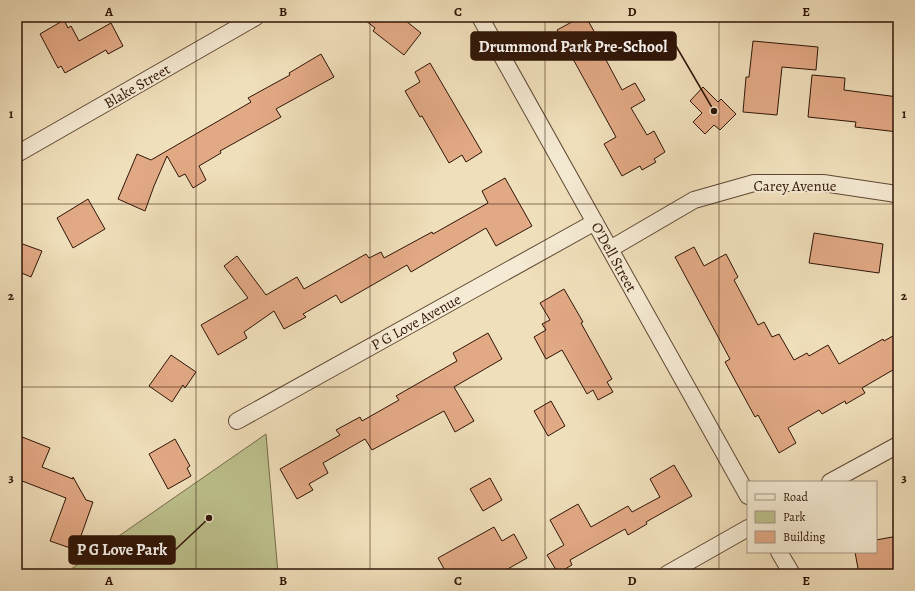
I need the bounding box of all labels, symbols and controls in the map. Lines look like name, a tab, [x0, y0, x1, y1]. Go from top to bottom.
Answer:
text: A	[104, 3, 114, 20]
text: B	[279, 3, 287, 20]
text: C	[454, 3, 462, 20]
text: D	[627, 3, 637, 20]
text: E	[802, 3, 810, 20]
callout: Drummond Park Pre-School	[471, 32, 676, 60]
text: Drummond Park Pre-School	[478, 36, 668, 58]
street label: Blake Street	[100, 59, 174, 113]
text: 1	[9, 105, 14, 122]
text: 1	[902, 105, 907, 122]
street label: Carey Avenue	[753, 176, 837, 196]
street label: O'Dell Street	[587, 218, 641, 296]
text: 2	[8, 287, 15, 304]
text: 2	[901, 287, 908, 304]
street label: P G Love Avenue	[367, 289, 465, 355]
text: 3	[8, 469, 14, 486]
text: 3	[901, 469, 907, 486]
legend	[747, 481, 877, 553]
text: Road	[783, 489, 809, 505]
text: Park	[783, 509, 806, 525]
text: Building	[783, 529, 825, 545]
callout: P G Love Park	[69, 536, 175, 564]
text: P G Love Park	[77, 539, 168, 561]
text: A	[104, 572, 114, 589]
text: B	[279, 572, 287, 589]
text: C	[454, 572, 462, 589]
text: D	[627, 572, 637, 589]
text: E	[802, 572, 810, 589]

